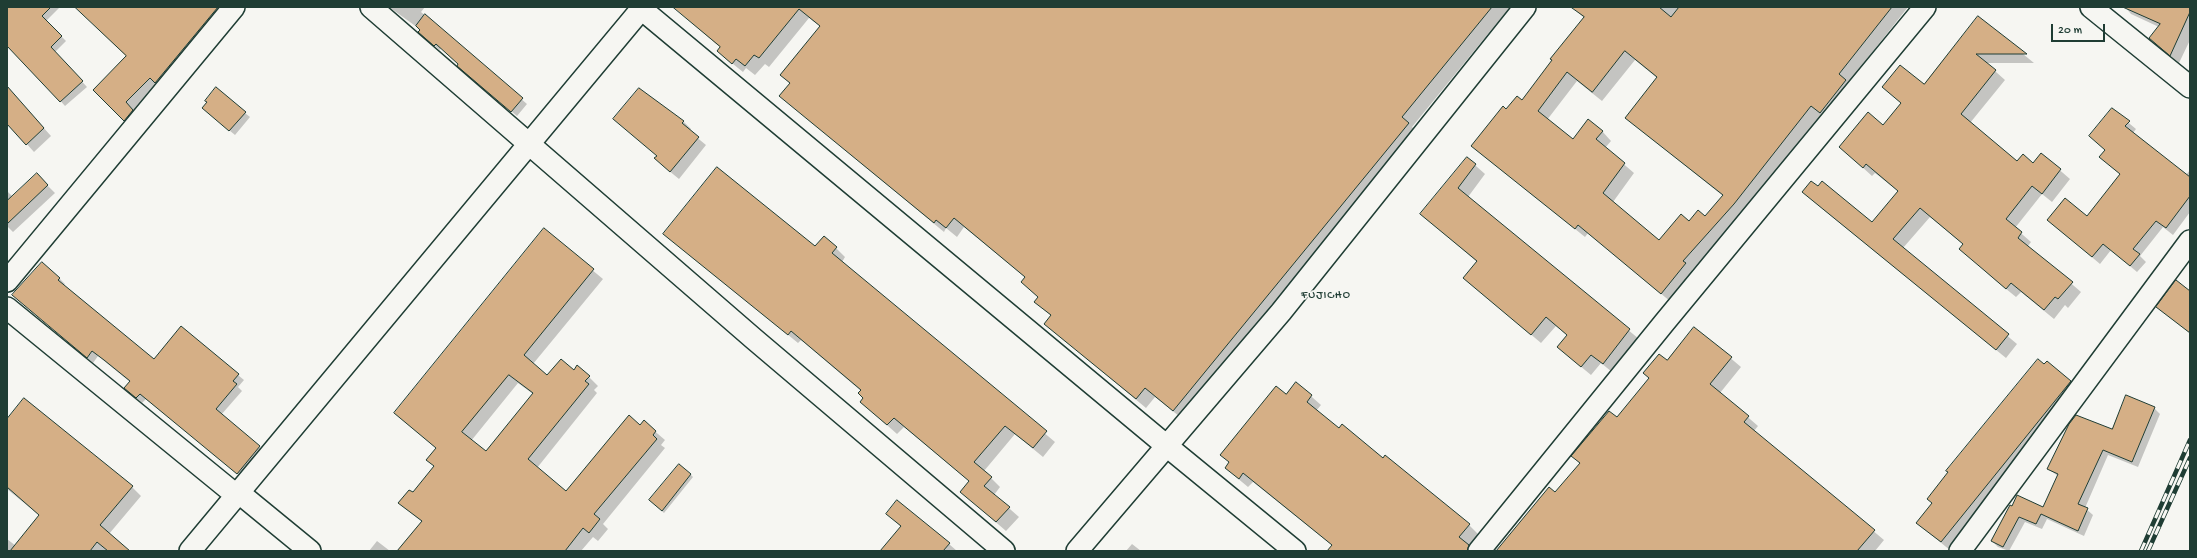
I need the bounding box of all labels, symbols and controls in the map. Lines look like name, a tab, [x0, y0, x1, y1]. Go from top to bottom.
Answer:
scale bar	[2053, 16, 2107, 42]
text: 20 m	[2058, 24, 2082, 38]
district label: FUJICHO	[1301, 289, 1351, 303]

